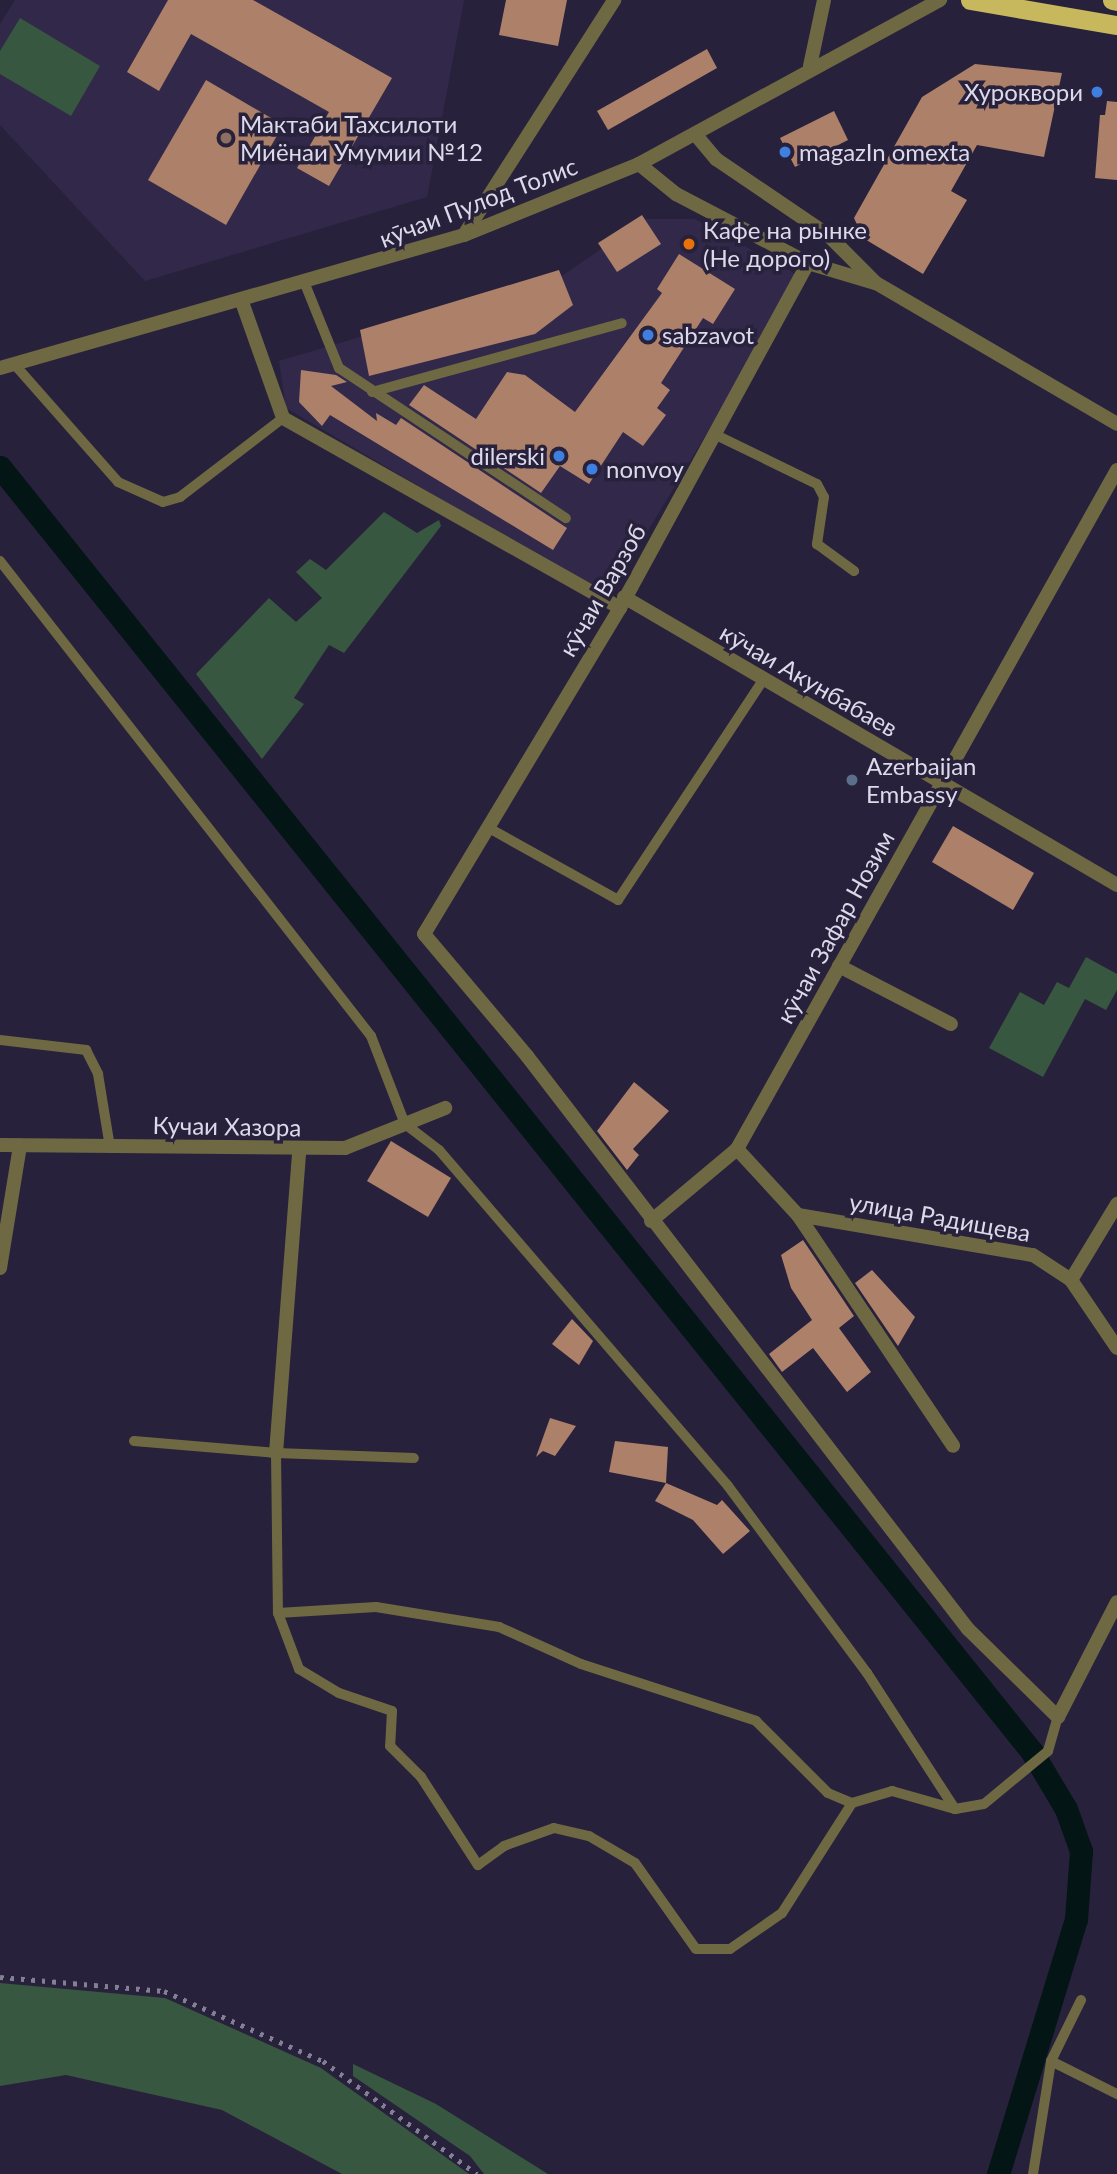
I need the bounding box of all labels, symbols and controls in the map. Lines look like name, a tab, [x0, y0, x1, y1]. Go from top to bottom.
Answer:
place label: Хуроквори	[964, 78, 1083, 106]
marker: Хуроквори	[1089, 84, 1105, 100]
place label: Мактаби Тахсилоти Миёнаи Умумии №12	[240, 110, 483, 166]
marker: Мактаби Тахсилоти Миёнаи Умумии №12	[218, 130, 234, 146]
place label: magazIn omexta	[799, 138, 970, 166]
marker: magazIn omexta	[777, 144, 793, 160]
street label: кӯчаи Пулод Толис	[375, 151, 581, 253]
place label: Кафе на рынке (Не дорого)	[703, 216, 867, 272]
marker: Кафе на рынке (Не дорого)	[681, 236, 697, 252]
place label: sabzavot	[662, 321, 754, 349]
marker: sabzavot	[640, 327, 656, 343]
place label: dilerski	[470, 442, 545, 470]
marker: dilerski	[551, 448, 567, 464]
place label: nonvoy	[606, 455, 684, 483]
marker: nonvoy	[584, 461, 600, 477]
street label: кӯчаи Варзоб	[553, 519, 651, 661]
street label: кӯчаи Акунбабаев	[715, 618, 903, 742]
place label: Azerbaijan Embassy	[866, 752, 976, 808]
marker: Azerbaijan Embassy	[844, 772, 860, 788]
street label: кӯчаи Зафар Нозим	[770, 826, 900, 1028]
street label: Кучаи Хазора	[152, 1110, 302, 1142]
street label: улица Радищева	[847, 1187, 1033, 1247]

